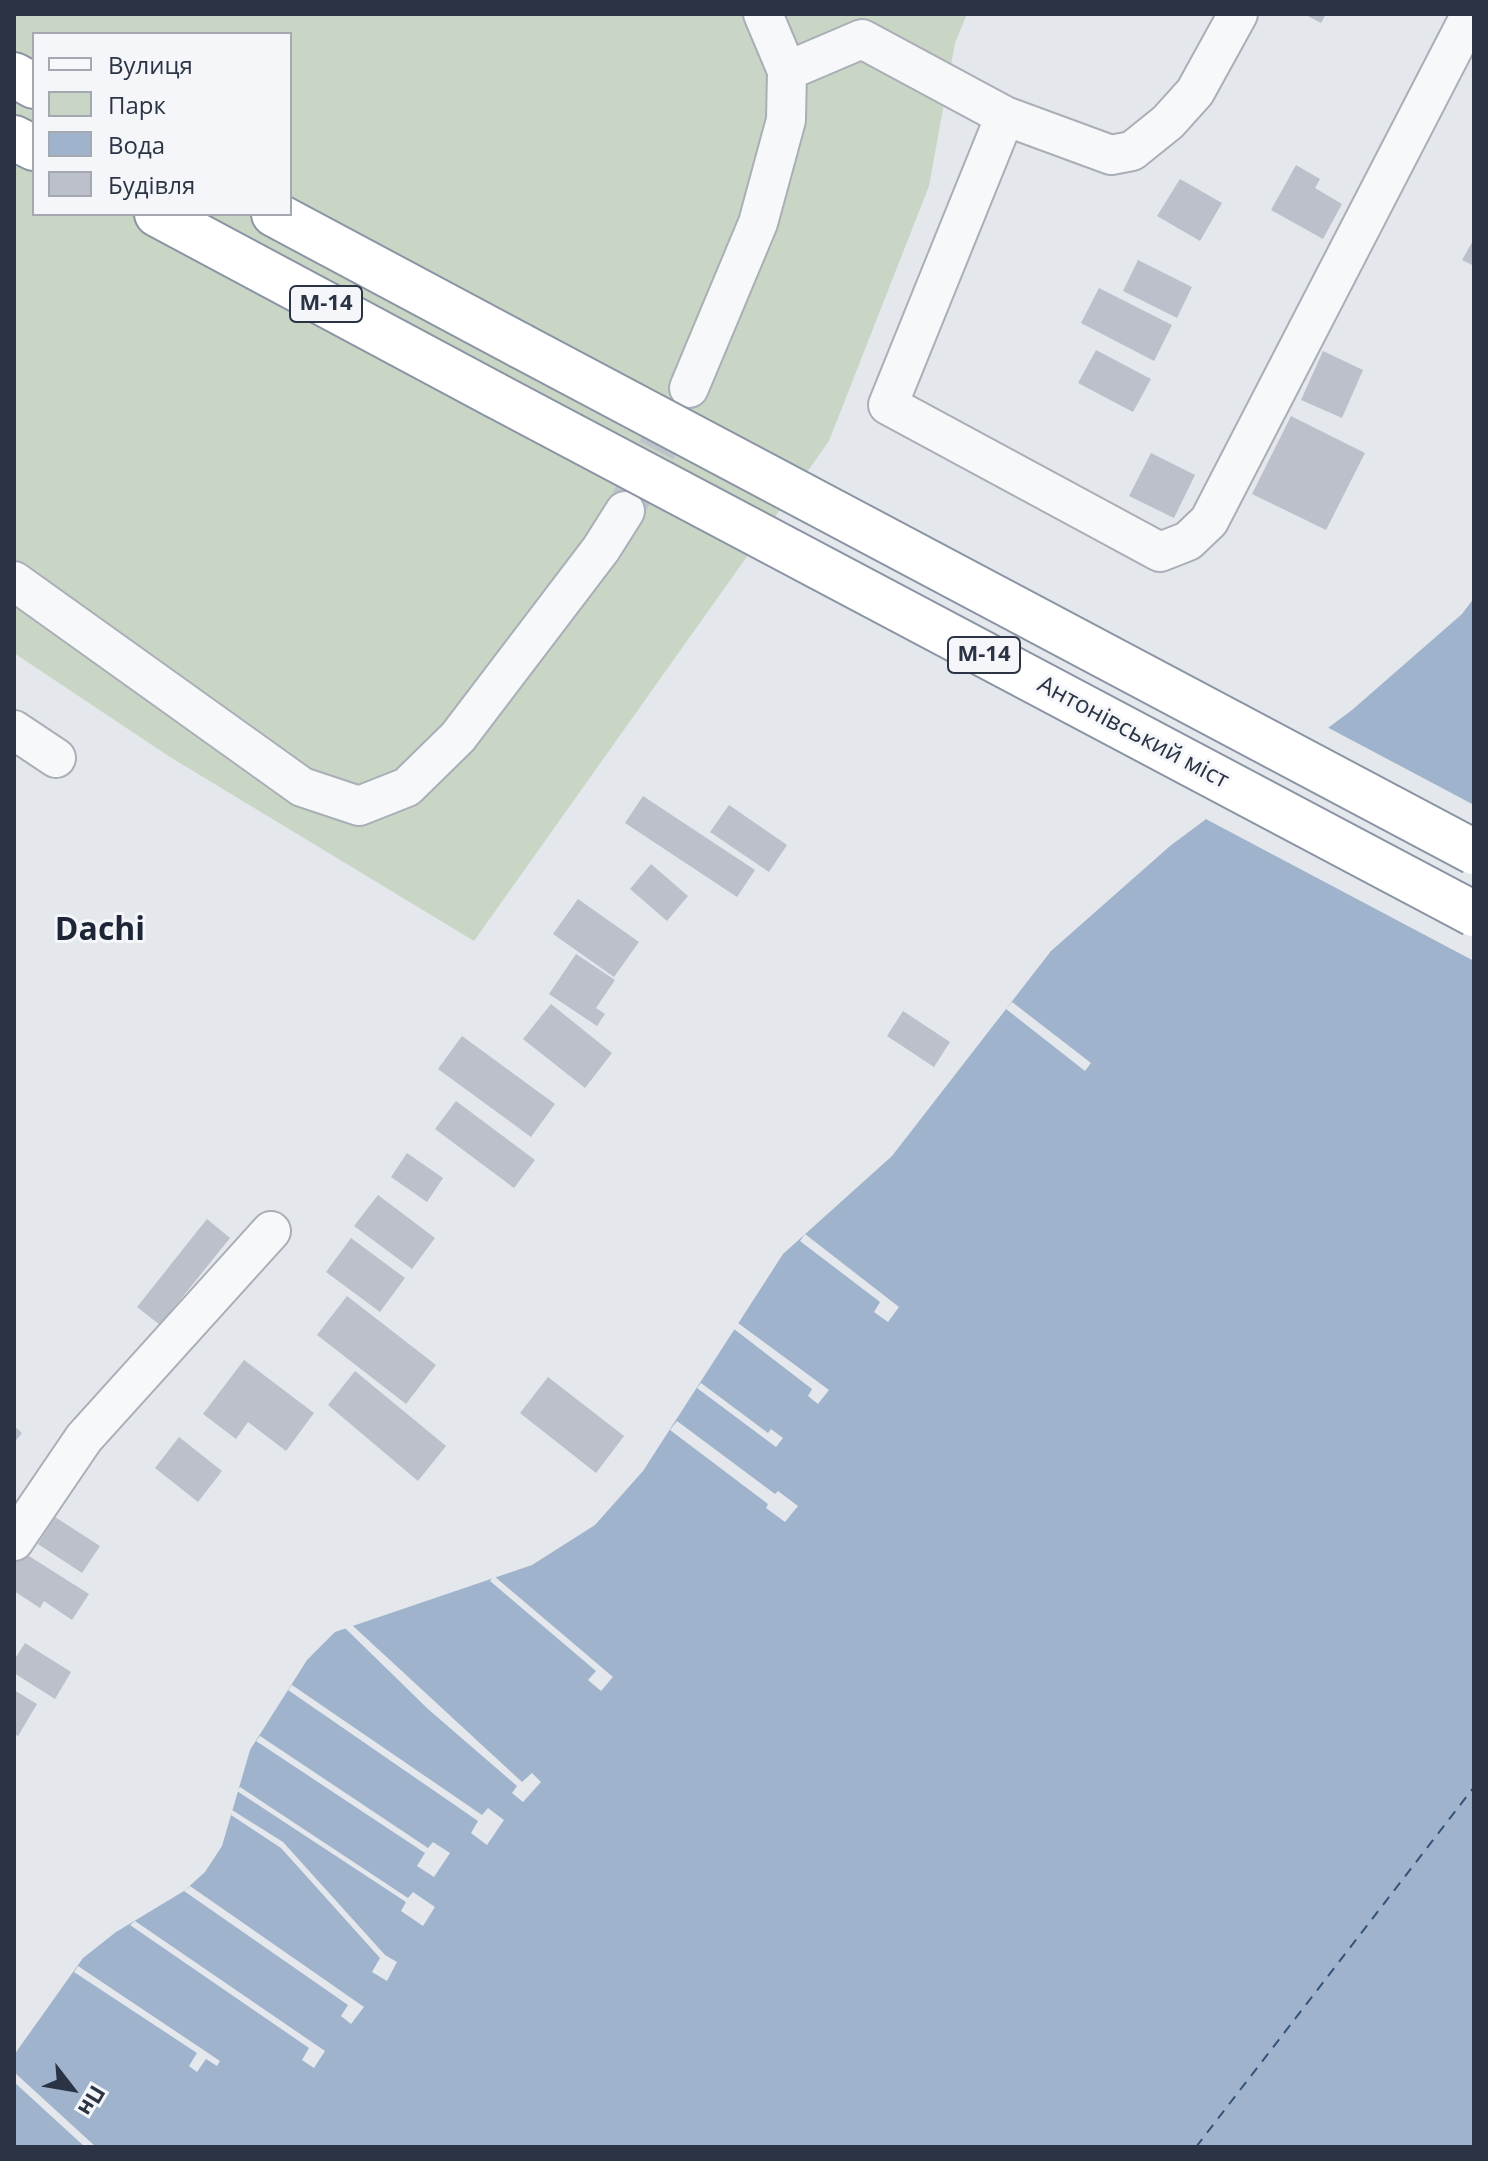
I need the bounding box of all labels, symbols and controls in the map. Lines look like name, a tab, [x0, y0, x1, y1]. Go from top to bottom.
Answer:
legend	[32, 32, 292, 216]
text: Вулиця	[108, 48, 193, 81]
text: Парк	[108, 88, 166, 121]
text: Вода	[108, 128, 165, 161]
text: Будівля	[108, 168, 195, 201]
road number: М-14	[290, 286, 362, 322]
road number: М-14	[948, 637, 1020, 673]
street label: Антонівський міст	[1032, 670, 1234, 796]
district label: Dachi	[55, 912, 145, 950]
north arrow	[32, 2049, 112, 2129]
text: Пн	[72, 2080, 113, 2122]

